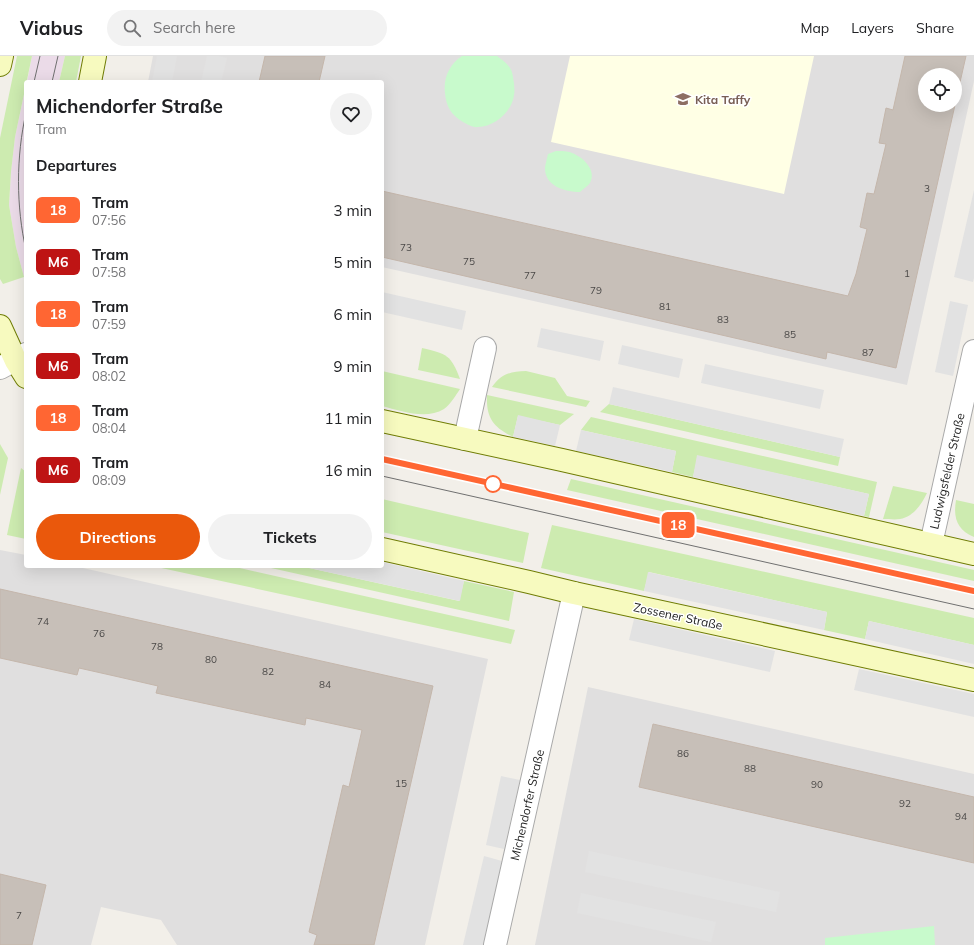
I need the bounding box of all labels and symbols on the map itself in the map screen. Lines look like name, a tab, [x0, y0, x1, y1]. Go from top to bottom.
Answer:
school or university icon: Kita Taffy	[674, 90, 692, 108]
place label: Kita Taffy	[695, 92, 751, 107]
house number: 3	[924, 182, 930, 195]
house number: 73	[400, 241, 412, 254]
house number: 75	[463, 255, 475, 268]
house number: 1	[904, 267, 910, 280]
house number: 77	[524, 269, 536, 282]
house number: 79	[590, 284, 602, 297]
house number: 81	[659, 300, 671, 313]
house number: 83	[717, 313, 729, 326]
house number: 85	[784, 328, 796, 341]
house number: 87	[862, 346, 874, 359]
street label: Ludwigsfelder Straße	[926, 411, 968, 531]
unlabelled marker	[484, 475, 502, 493]
line badge: 18	[660, 512, 696, 538]
street label: Zossener Straße	[632, 599, 724, 633]
house number: 74	[37, 615, 49, 628]
house number: 76	[93, 627, 105, 640]
house number: 78	[151, 640, 163, 653]
house number: 80	[205, 653, 217, 666]
house number: 82	[262, 665, 274, 678]
house number: 84	[319, 678, 331, 691]
house number: 86	[677, 747, 689, 760]
street label: Michendorfer Straße	[507, 748, 547, 862]
house number: 88	[744, 762, 756, 775]
house number: 15	[395, 777, 407, 790]
house number: 90	[811, 778, 823, 791]
house number: 92	[899, 797, 911, 810]
house number: 94	[955, 810, 967, 823]
house number: 7	[16, 909, 22, 922]

